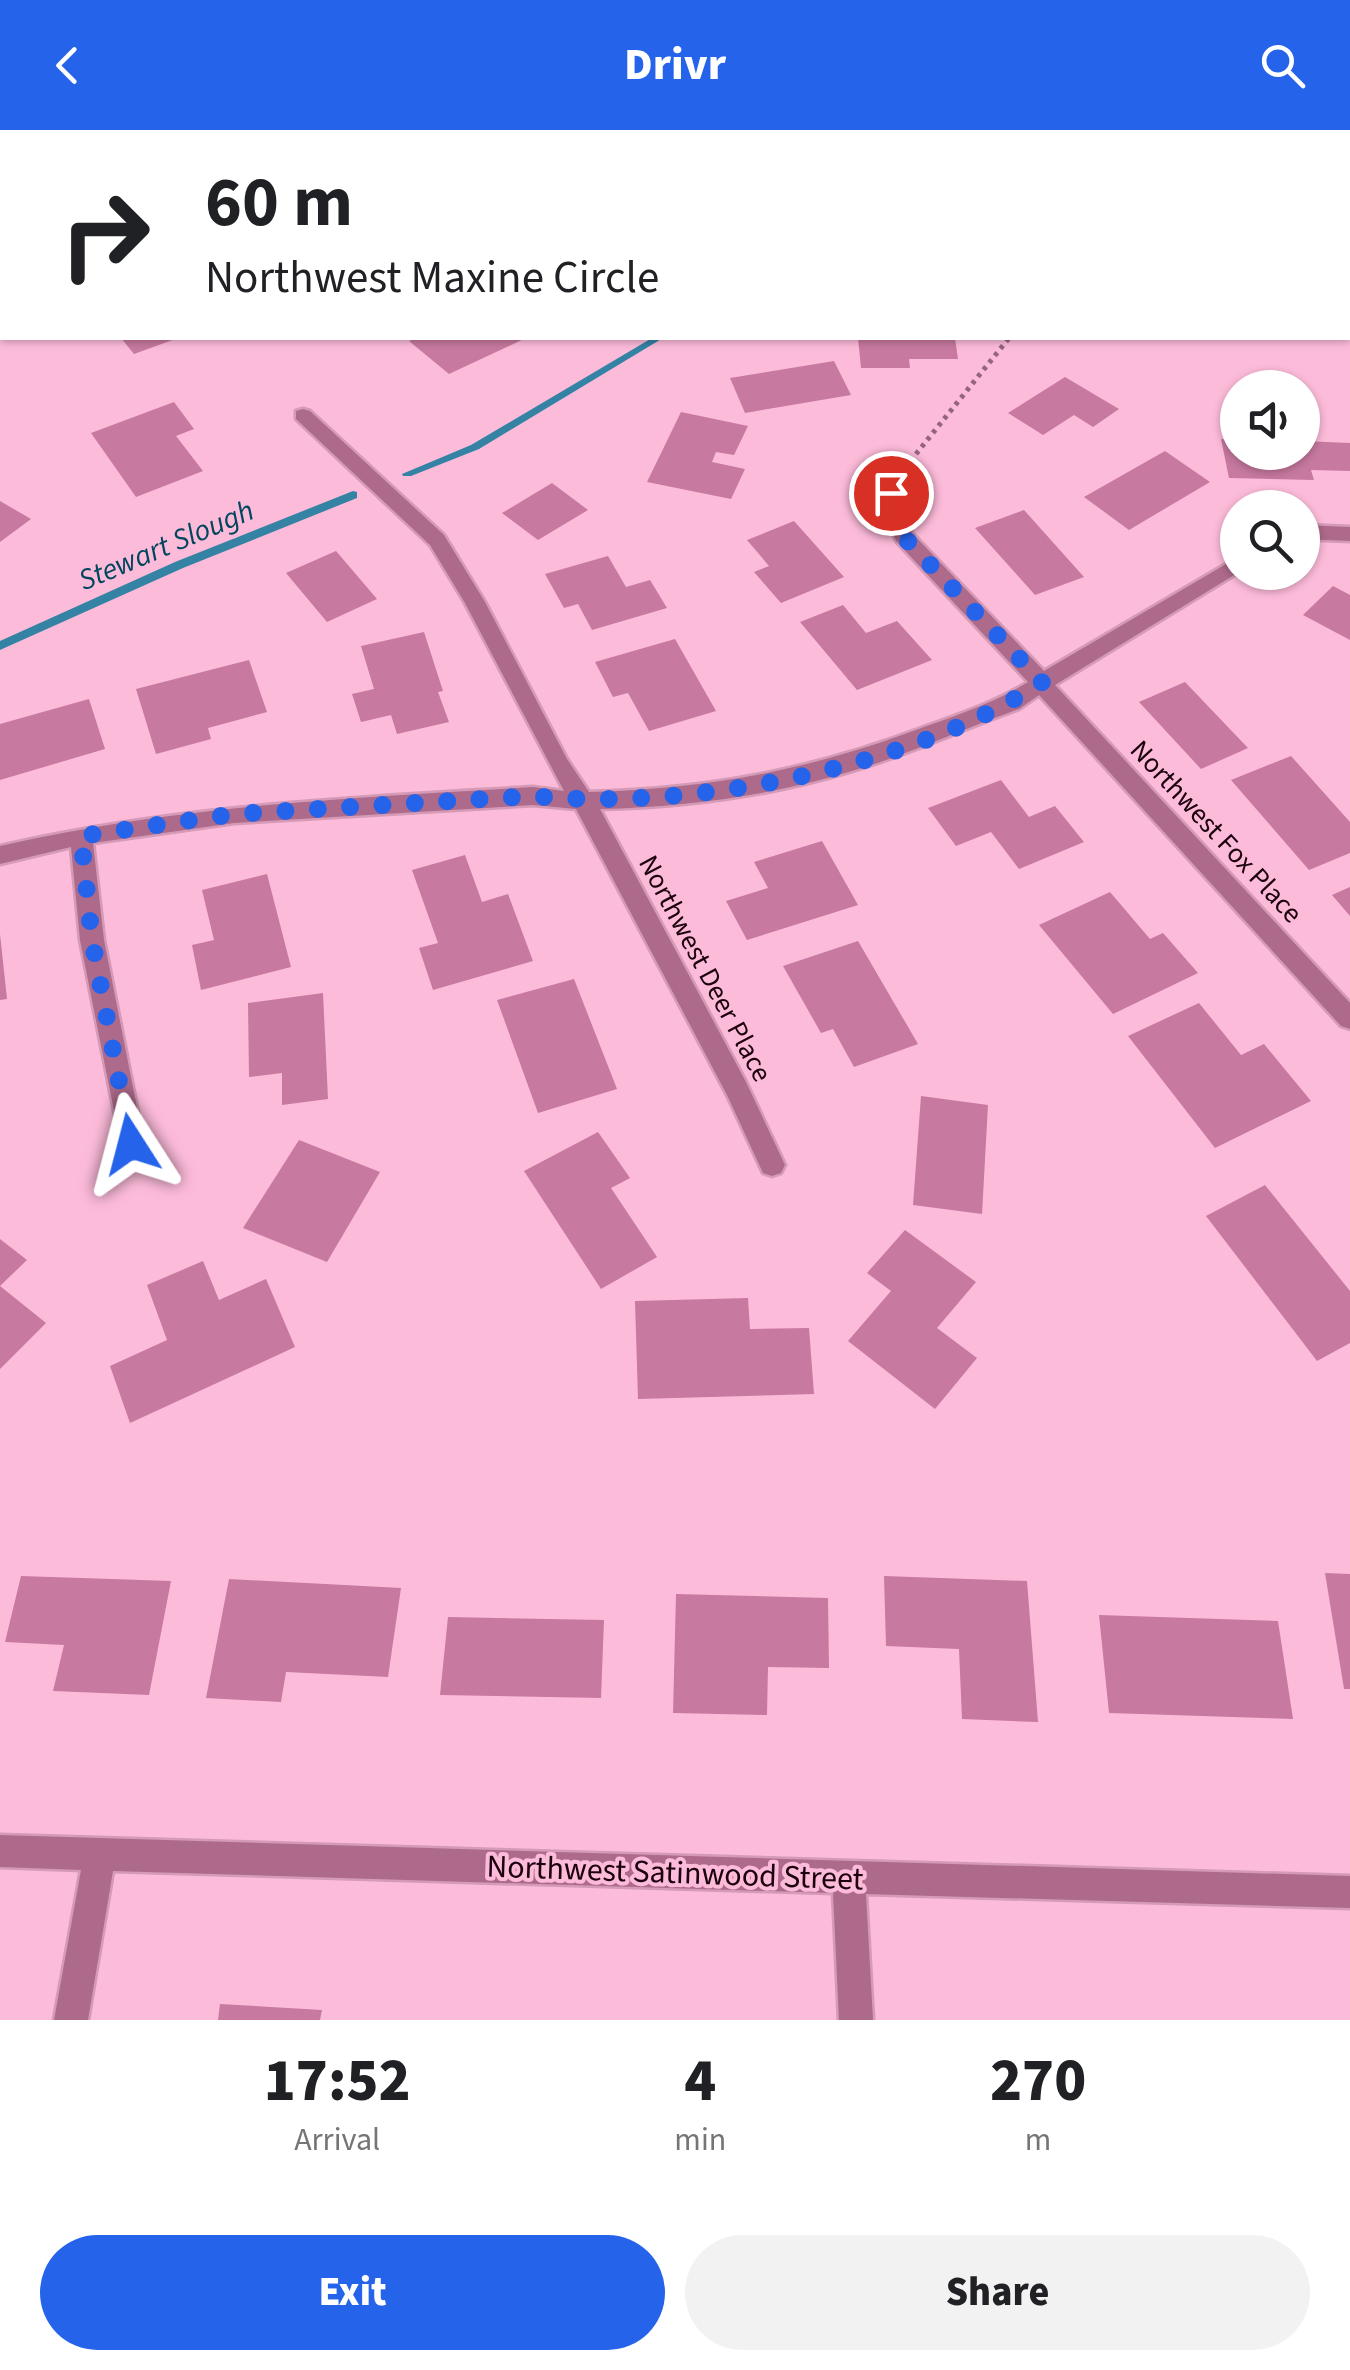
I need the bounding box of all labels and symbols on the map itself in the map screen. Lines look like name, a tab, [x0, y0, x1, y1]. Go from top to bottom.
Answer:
pin	[849, 451, 934, 536]
water label: Stewart Slough	[72, 489, 261, 602]
street label: Northwest Fox Place	[1121, 731, 1312, 932]
street label: Northwest Deer Place	[628, 848, 782, 1089]
position arrow	[79, 1092, 183, 1196]
street label: Northwest Satinwood Street	[486, 1843, 864, 1903]

